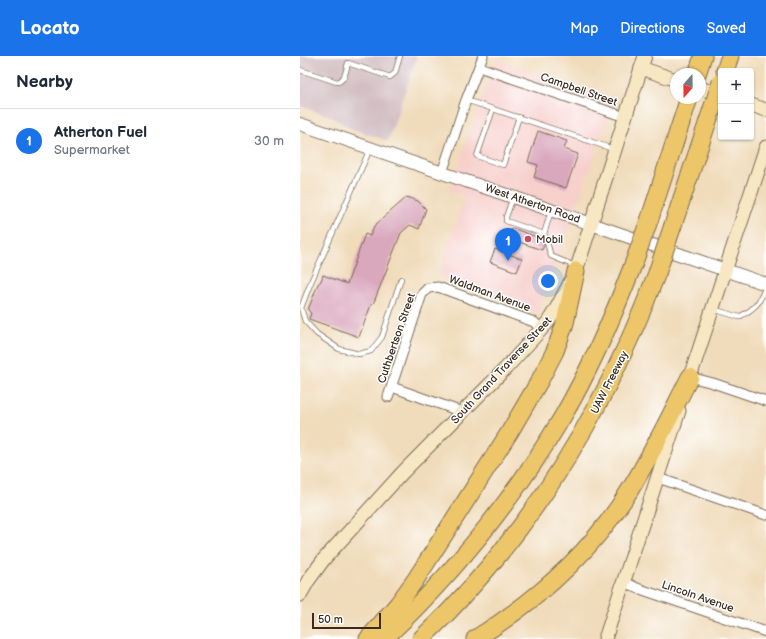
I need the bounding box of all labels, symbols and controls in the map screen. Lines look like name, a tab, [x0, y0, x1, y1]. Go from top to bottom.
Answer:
text: Locato	[20, 17, 80, 40]
text: Map	[570, 20, 598, 37]
text: Directions	[620, 20, 685, 37]
text: Saved	[707, 20, 746, 37]
north arrow	[670, 68, 706, 104]
map controls	[718, 68, 754, 140]
button: +	[718, 68, 754, 104]
street label: Campbell Street	[539, 70, 619, 109]
text: Nearby	[16, 72, 73, 92]
button: −	[718, 104, 754, 140]
text: Atherton Fuel	[54, 123, 147, 142]
text: 1	[26, 133, 32, 149]
text: 30 m	[254, 133, 284, 149]
text: Supermarket	[54, 142, 130, 158]
street label: West Atherton Road	[484, 181, 582, 226]
pin: 1	[495, 228, 521, 261]
place label: Mobil	[536, 233, 563, 246]
marker: Mobil	[523, 234, 533, 244]
your location	[538, 271, 558, 291]
street label: Waldman Avenue	[447, 273, 533, 314]
street label: Cuthbertson Street	[375, 291, 418, 385]
street label: South Grand Traverse Street	[448, 314, 555, 426]
street label: UAW Freeway	[588, 349, 631, 416]
street label: Lincoln Avenue	[660, 578, 736, 615]
scale bar	[312, 611, 381, 630]
text: 50 m	[318, 613, 343, 626]

